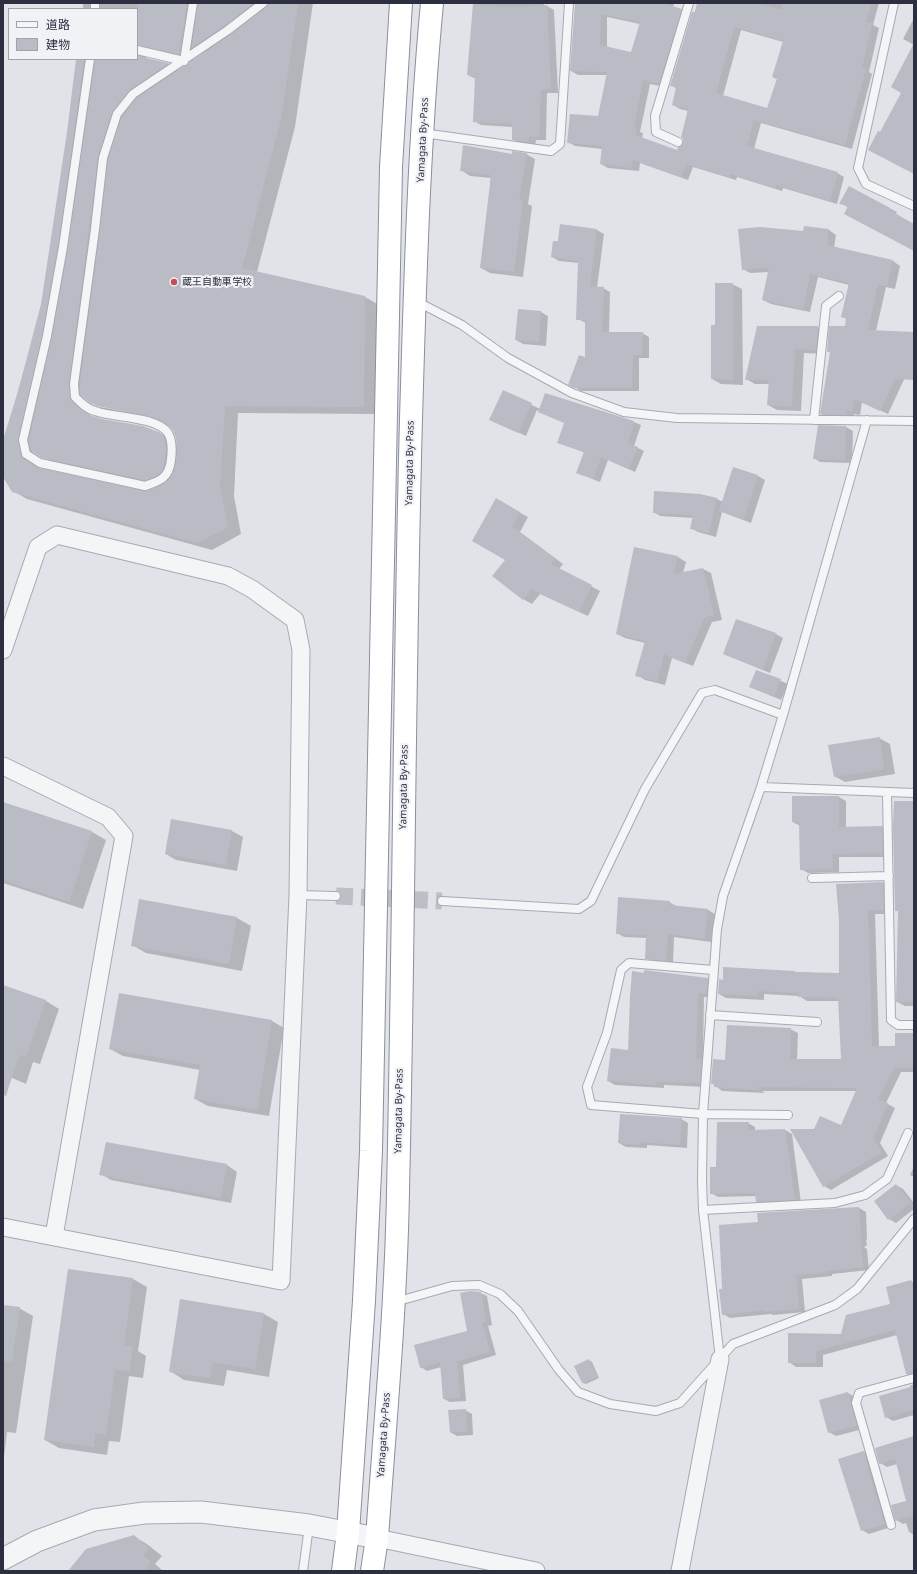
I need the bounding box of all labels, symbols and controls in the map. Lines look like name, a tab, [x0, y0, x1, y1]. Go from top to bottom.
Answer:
legend	[8, 8, 138, 60]
text: 道路	[46, 16, 70, 33]
text: 建物	[46, 36, 70, 53]
street label: Yamagata By-Pass	[415, 97, 431, 183]
place label: 蔵王自動車学校	[182, 276, 252, 288]
marker: 蔵王自動車学校	[169, 277, 179, 287]
street label: Yamagata By-Pass	[403, 420, 417, 506]
street label: Yamagata By-Pass	[397, 744, 411, 830]
street label: Yamagata By-Pass	[392, 1068, 406, 1154]
street label: Yamagata By-Pass	[375, 1392, 393, 1478]

